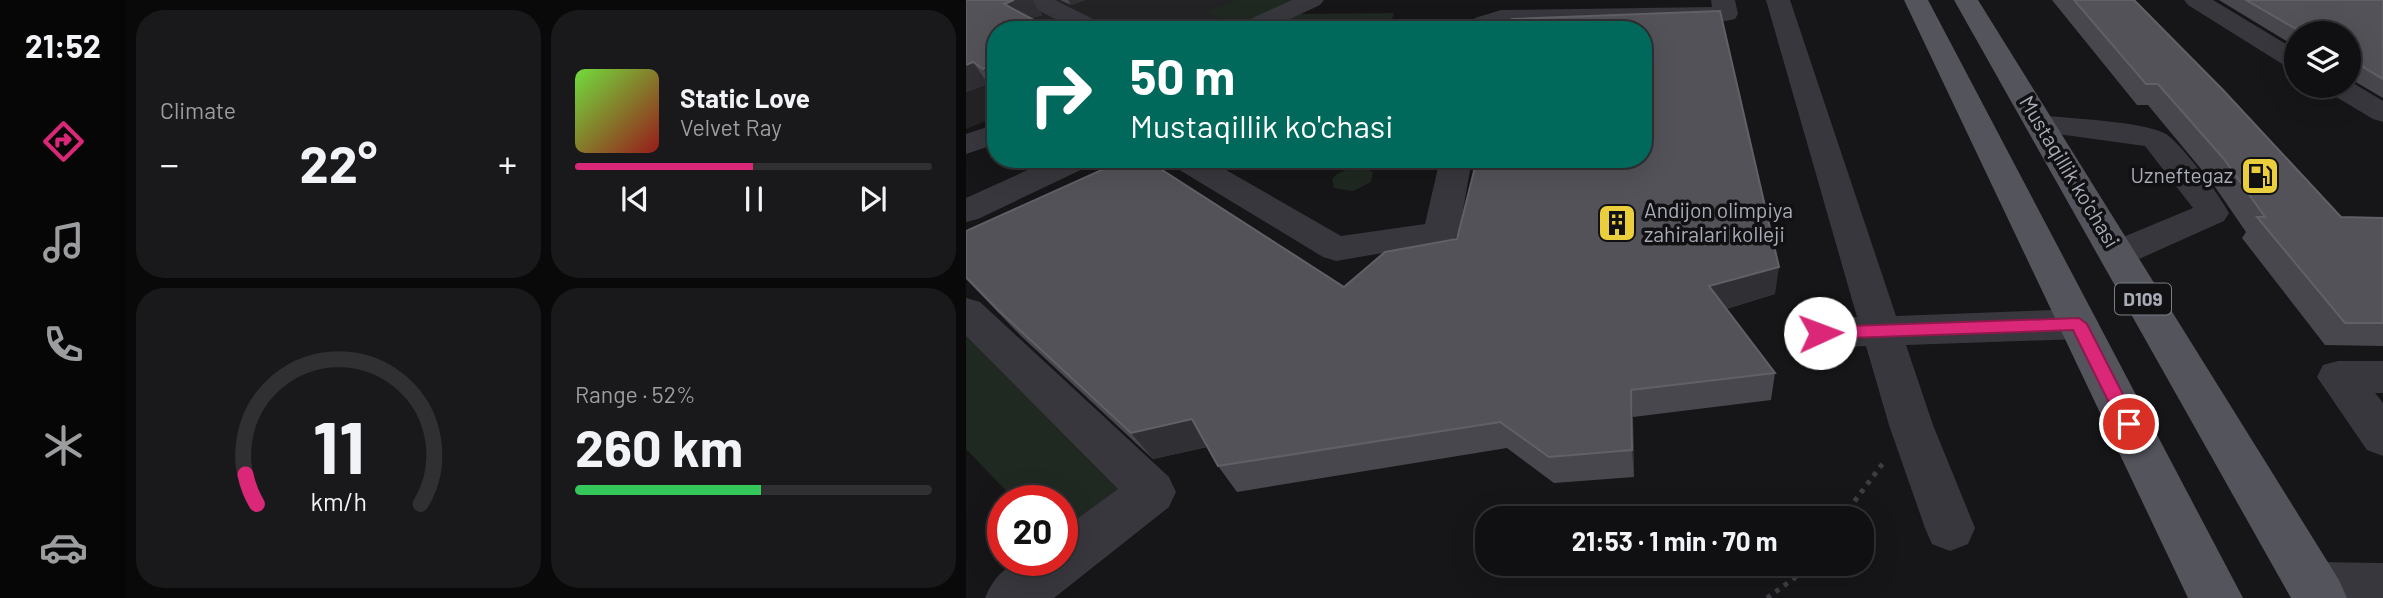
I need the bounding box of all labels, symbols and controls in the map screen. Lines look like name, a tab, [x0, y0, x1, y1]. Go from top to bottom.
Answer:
map controls	[2284, 21, 2361, 98]
button: layers	[2284, 21, 2361, 98]
text: 21:52	[25, 26, 101, 64]
text: 50 m	[1130, 46, 1235, 105]
icon: right	[1015, 49, 1106, 140]
text: Static Love	[680, 82, 810, 113]
street label: Mustaqillik ko'chasi	[2015, 91, 2126, 252]
text: Climate	[160, 96, 236, 124]
text: Mustaqillik ko'chasi	[1130, 106, 1393, 144]
text: Velvet Ray	[680, 113, 782, 141]
icon: directions	[39, 117, 88, 166]
text: 22°	[300, 131, 377, 193]
text: −	[160, 140, 179, 186]
text: +	[498, 140, 517, 186]
fuel station icon: Uzneftegaz	[2239, 155, 2281, 197]
place label: Uzneftegaz	[2131, 162, 2233, 187]
icon: previous	[616, 180, 654, 218]
icon: pause	[735, 180, 773, 218]
icon: next	[854, 180, 892, 218]
place label: Andijon olimpiya zahiralari kolleji	[1644, 197, 1793, 246]
building icon: Andijon olimpiya zahiralari kolleji	[1596, 202, 1638, 244]
icon: music	[39, 218, 88, 267]
road number: D109	[2115, 284, 2171, 314]
position arrow	[1783, 296, 1857, 370]
icon: phone	[39, 320, 88, 369]
text: Range · 52%	[575, 380, 695, 408]
pin	[2099, 394, 2159, 454]
text: 11	[312, 401, 365, 489]
icon: arrive	[2110, 405, 2148, 443]
text: 260 km	[575, 415, 743, 477]
icon: climate	[39, 421, 88, 470]
speed limit sign: 20	[987, 485, 1078, 576]
text: km/h	[310, 486, 367, 516]
icon: car	[39, 523, 88, 572]
text: 21:53 · 1 min · 70 m	[1572, 525, 1777, 556]

